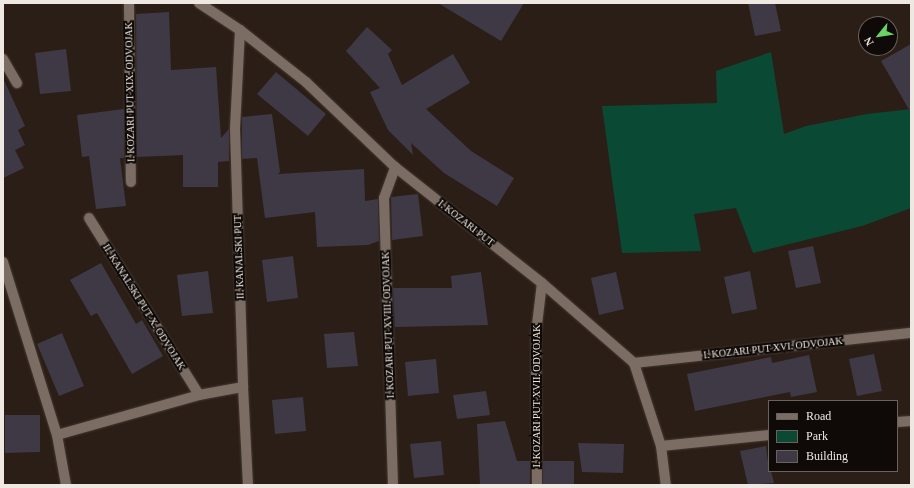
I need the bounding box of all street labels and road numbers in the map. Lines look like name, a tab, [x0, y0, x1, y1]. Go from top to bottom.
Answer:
street label: I. KOZARI PUT XIX. ODVOJAK	[123, 22, 137, 162]
street label: I. KOZARI PUT	[436, 197, 496, 249]
street label: II. KANALSKI PUT	[232, 215, 246, 299]
street label: II. KANALSKI PUT X. ODVOJAK	[100, 242, 188, 372]
street label: I. KOZARI PUT XVIII. ODVOJAK	[379, 252, 397, 398]
street label: I. KOZARI PUT XVII. ODVOJAK	[531, 324, 543, 468]
street label: I. KOZARI PUT XVI. ODVOJAK	[703, 335, 843, 361]

